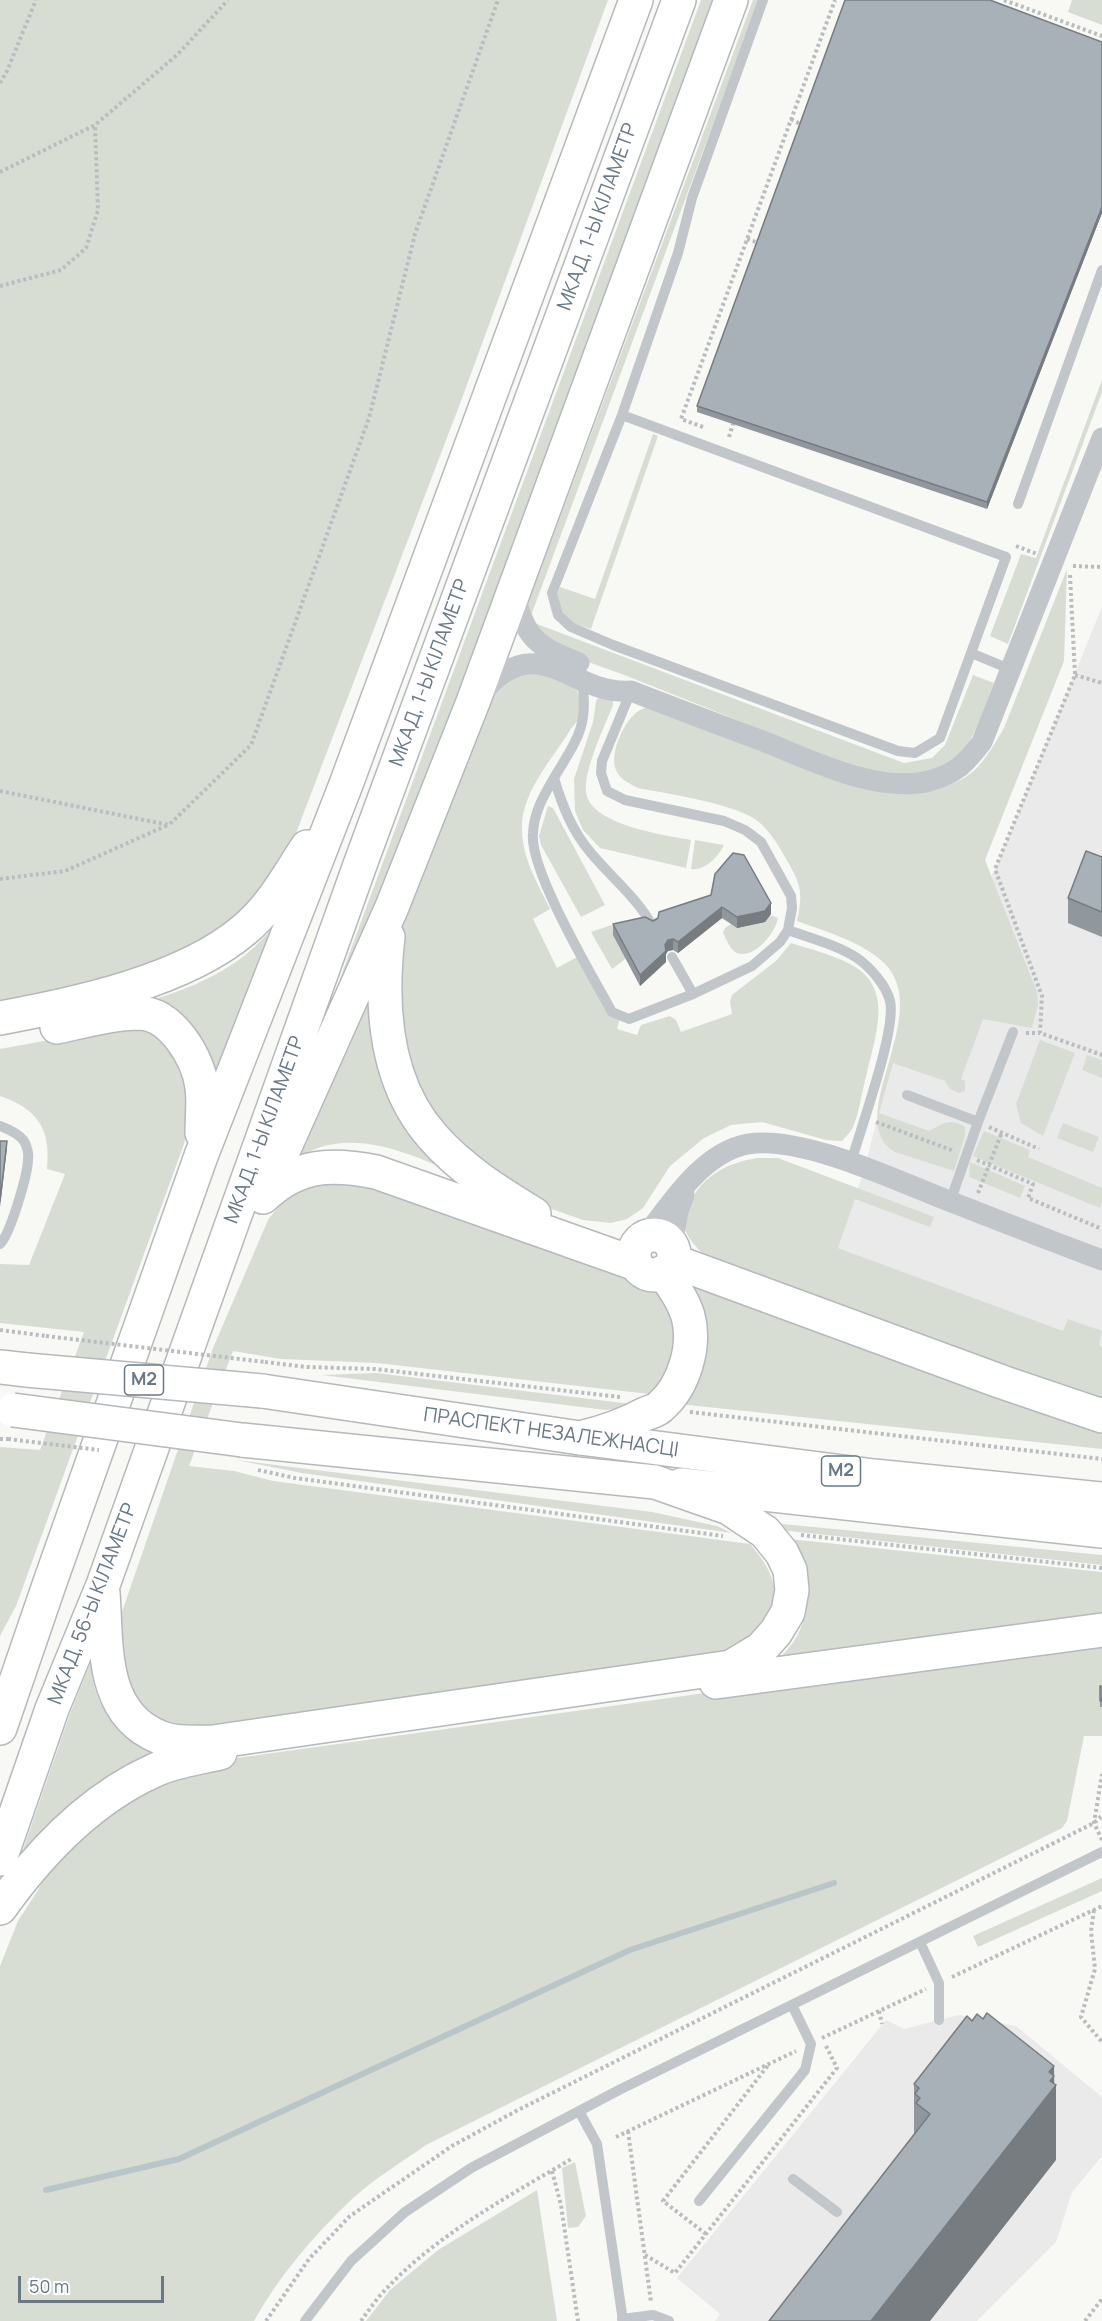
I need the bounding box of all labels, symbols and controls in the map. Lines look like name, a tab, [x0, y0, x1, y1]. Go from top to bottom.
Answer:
street label: МКАД, 1-Ы КІЛАМЕТР	[553, 120, 643, 314]
street label: МКАД, 1-Ы КІЛАМЕТР	[385, 576, 475, 770]
street label: МКАД, 1-Ы КІЛАМЕТР	[220, 1033, 310, 1227]
road number: М2	[124, 1365, 164, 1395]
street label: ПРАСПЕКТ НЕЗАЛЕЖНАСЦІ	[422, 1403, 680, 1463]
road number: М2	[822, 1456, 860, 1486]
street label: МКАД, 56-Ы КІЛАМЕТР	[44, 1500, 142, 1708]
scale bar	[21, 2264, 166, 2302]
text: 50 m	[29, 2274, 69, 2298]

